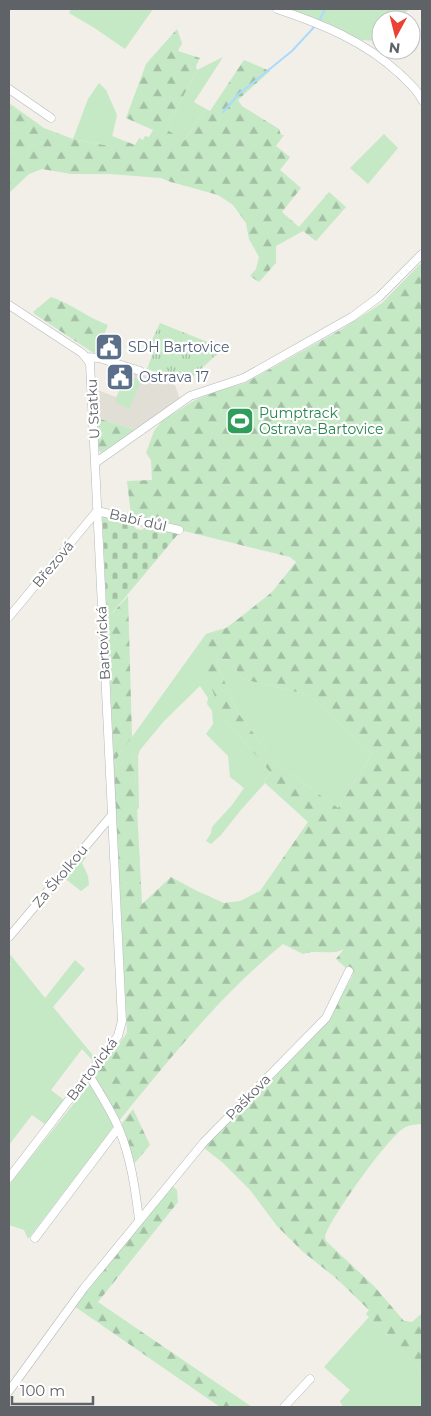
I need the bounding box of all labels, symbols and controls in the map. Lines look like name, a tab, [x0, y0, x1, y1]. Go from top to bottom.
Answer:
north arrow	[371, 10, 421, 60]
text: N	[388, 38, 401, 58]
public building icon: SDH Bartovice	[94, 332, 124, 362]
place label: SDH Bartovice	[128, 338, 229, 356]
public building icon: Ostrava 17	[105, 362, 135, 392]
place label: Ostrava 17	[139, 368, 209, 386]
street label: U Statku	[82, 378, 104, 440]
place label: Pumptrack Ostrava-Bartovice	[259, 404, 384, 438]
sports icon: Pumptrack Ostrava-Bartovice	[225, 406, 255, 436]
street label: Babí důl	[108, 505, 168, 535]
street label: Březová	[28, 537, 78, 591]
street label: Bartovická	[92, 605, 114, 681]
street label: Za Školkou	[29, 841, 91, 911]
street label: Bartovická	[62, 1034, 122, 1104]
street label: Paškova	[222, 1070, 274, 1124]
scale bar	[12, 1374, 94, 1406]
text: 100 m	[20, 1381, 65, 1400]

